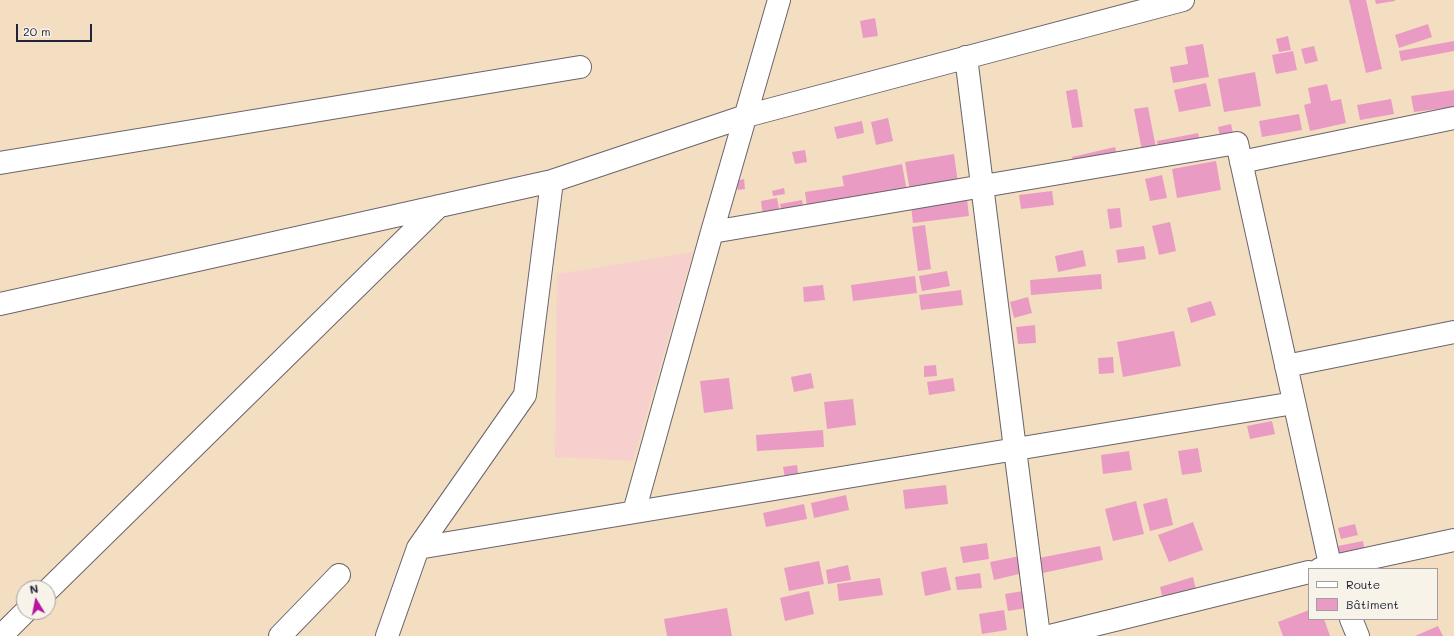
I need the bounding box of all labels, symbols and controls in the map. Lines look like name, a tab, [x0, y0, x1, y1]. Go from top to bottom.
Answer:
scale bar	[18, 16, 94, 42]
text: 20 m	[23, 23, 51, 39]
legend	[1308, 568, 1438, 620]
text: Route	[1346, 576, 1380, 592]
north arrow	[16, 580, 56, 620]
text: N	[29, 581, 39, 597]
text: Bâtiment	[1346, 596, 1399, 612]

